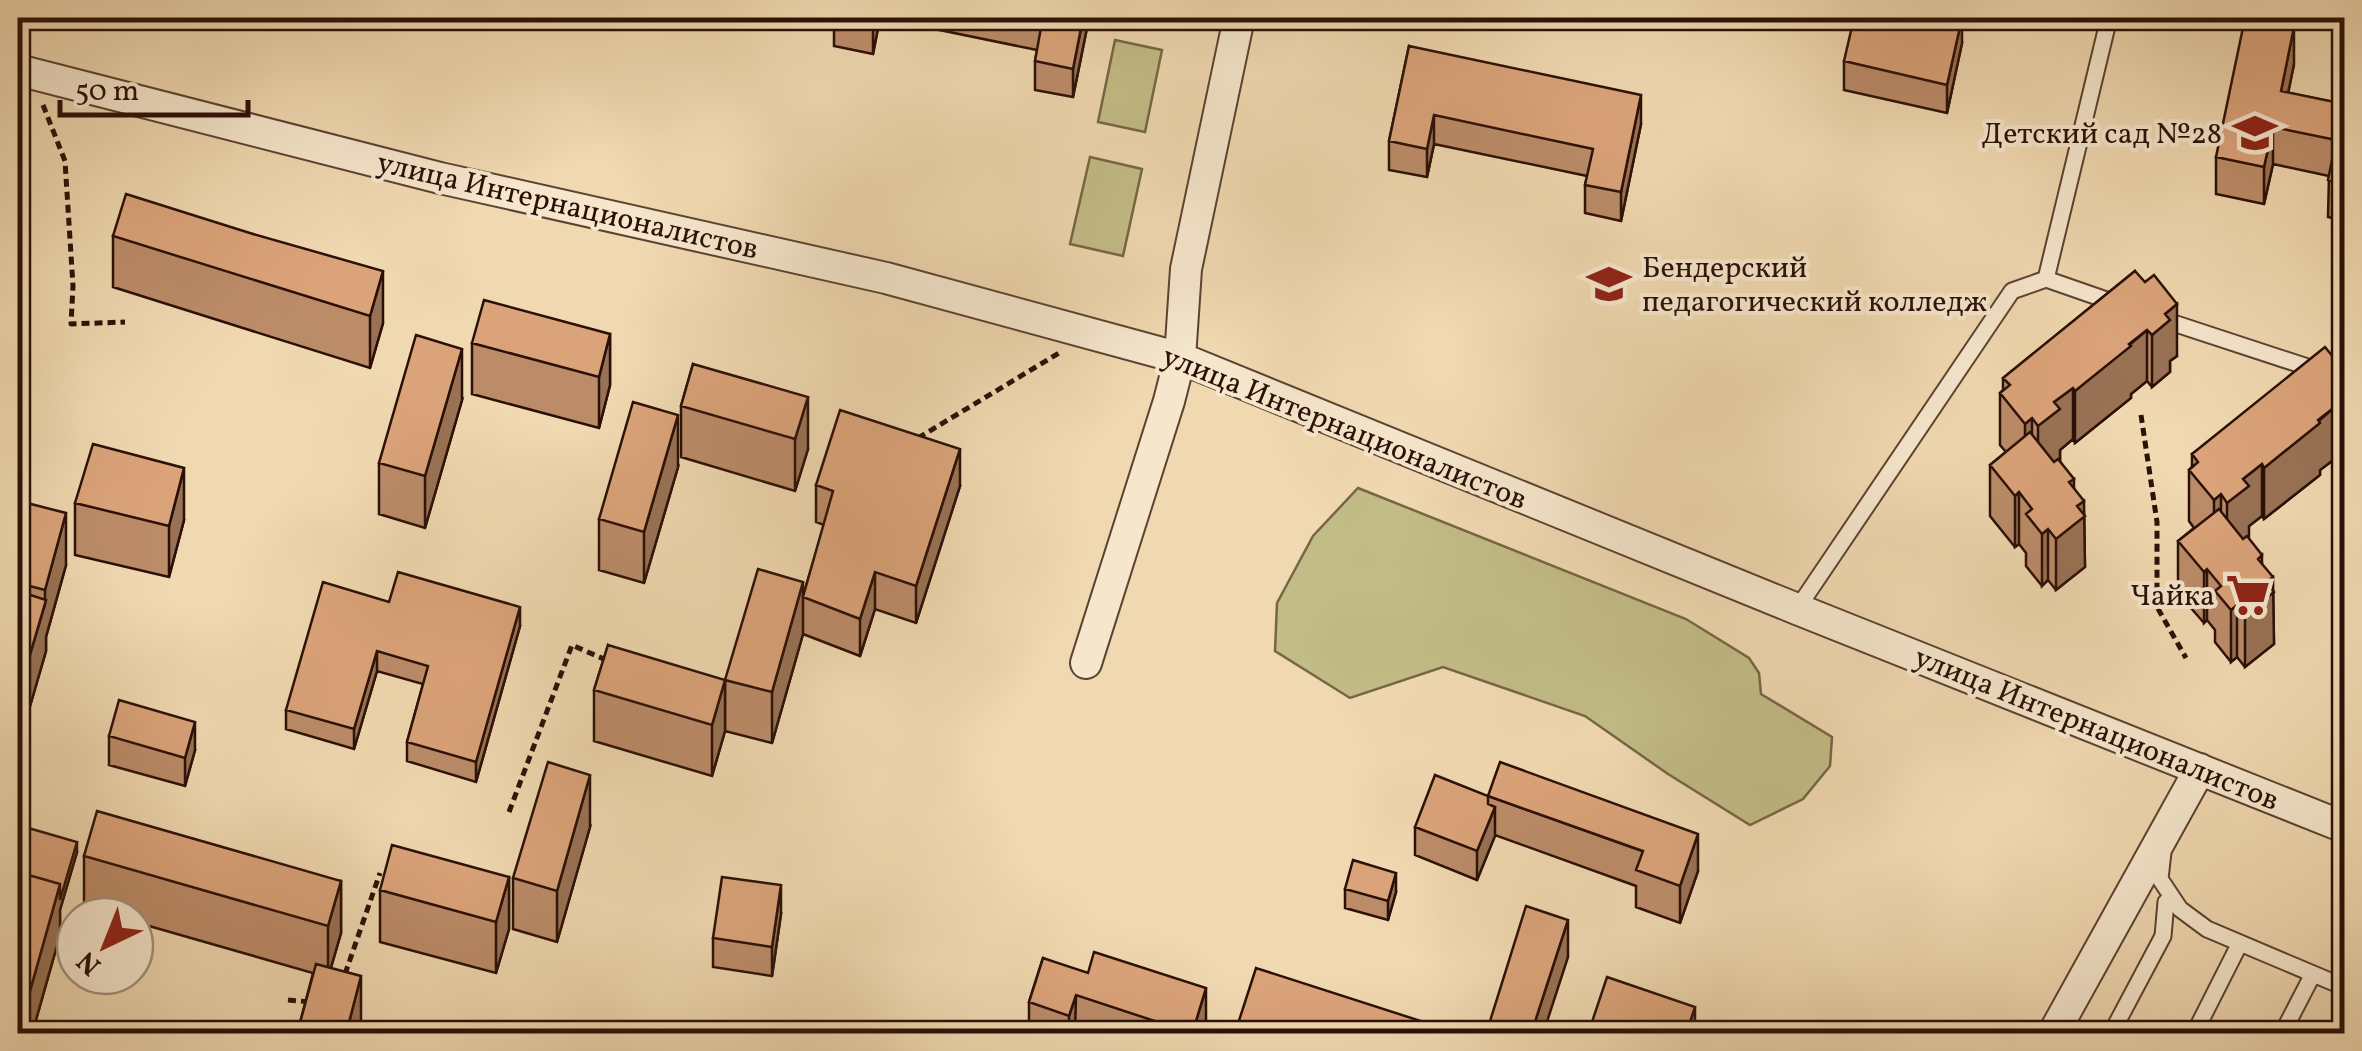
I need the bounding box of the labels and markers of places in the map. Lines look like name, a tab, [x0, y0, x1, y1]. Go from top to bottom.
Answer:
school or university icon: Детский сад №28	[2231, 109, 2279, 157]
place label: Детский сад №28	[1982, 114, 2222, 156]
place label: Бендерский педагогический колледж	[1642, 248, 1987, 324]
school or university icon: Бендерский педагогический колледж	[1585, 260, 1633, 308]
supermarket icon: Чайка	[2224, 571, 2272, 619]
place label: Чайка	[2130, 576, 2215, 618]

